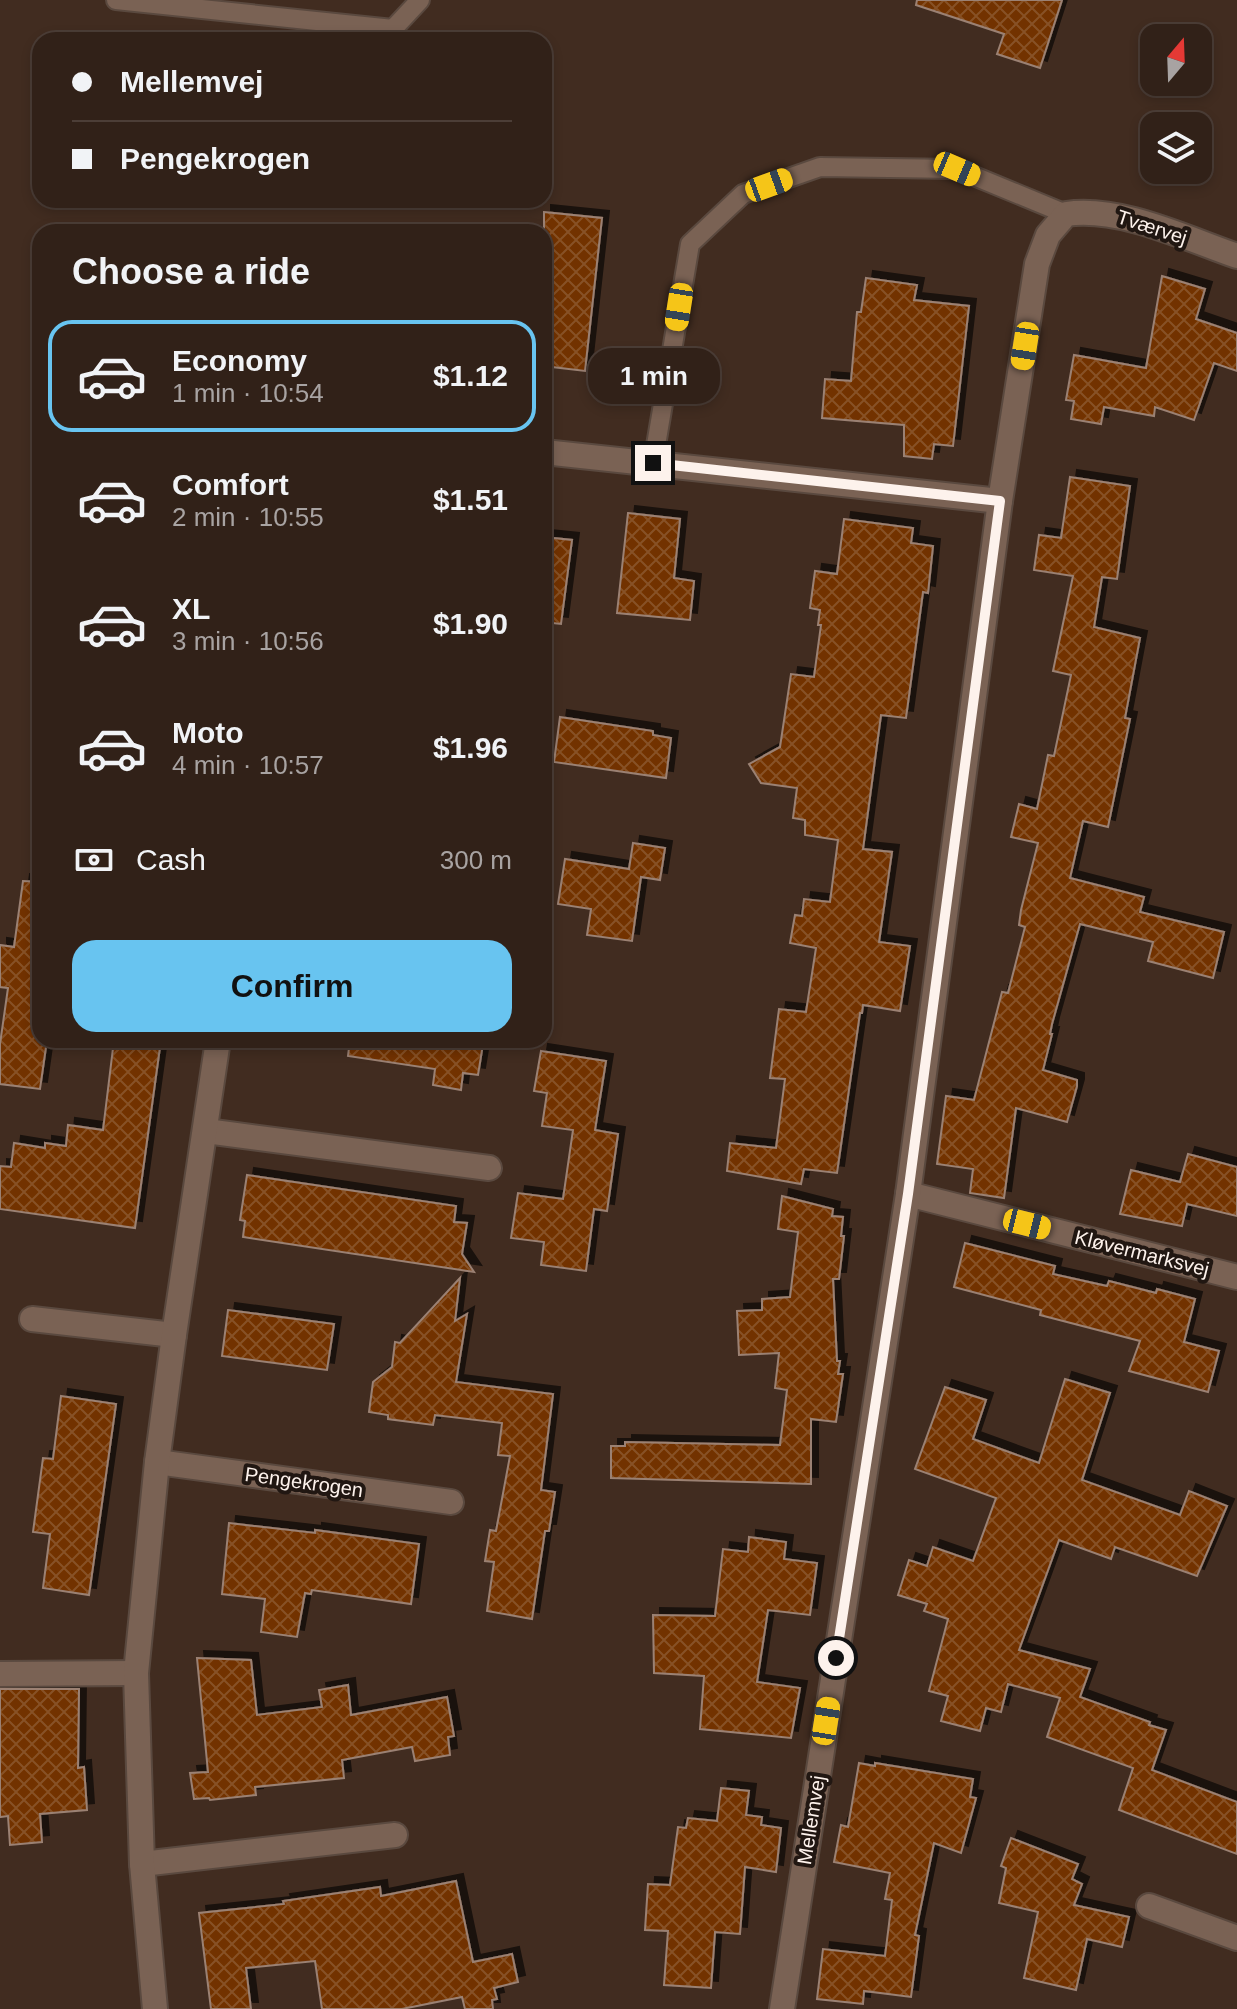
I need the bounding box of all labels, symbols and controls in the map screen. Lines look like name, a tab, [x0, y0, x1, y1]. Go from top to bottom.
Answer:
north arrow	[1140, 24, 1212, 96]
map controls	[1140, 24, 1212, 184]
text: Mellemvej	[120, 65, 263, 98]
button: layers	[1140, 112, 1212, 184]
text: Pengekrogen	[120, 142, 310, 175]
car	[930, 149, 984, 189]
car	[742, 166, 796, 204]
street label: Tværvej	[1114, 205, 1190, 249]
text: Choose a ride	[72, 251, 310, 292]
car	[663, 281, 695, 333]
car	[1009, 320, 1041, 372]
icon: car	[76, 340, 148, 412]
text: Economy	[172, 344, 307, 377]
callout: 1 min	[587, 347, 719, 403]
text: $1.12	[433, 359, 508, 392]
text: 1 min	[620, 361, 688, 391]
text: 1 min · 10:54	[172, 378, 324, 408]
route end	[635, 445, 671, 481]
icon: car	[76, 464, 148, 536]
text: Comfort	[172, 468, 289, 501]
text: $1.51	[433, 483, 508, 516]
text: 2 min · 10:55	[172, 502, 324, 532]
icon: car	[76, 588, 148, 660]
text: XL	[172, 592, 210, 625]
text: $1.90	[433, 607, 508, 640]
text: 3 min · 10:56	[172, 626, 324, 656]
icon: car	[76, 712, 148, 784]
text: Moto	[172, 716, 244, 749]
text: $1.96	[433, 731, 508, 764]
text: 4 min · 10:57	[172, 750, 324, 780]
icon: cash	[72, 838, 116, 882]
text: Cash	[136, 843, 206, 876]
text: 300 m	[440, 845, 512, 875]
button: Confirm	[72, 940, 512, 1032]
car	[1001, 1207, 1053, 1241]
street label: Kløvermarksvej	[1072, 1226, 1212, 1280]
street label: Pengekrogen	[244, 1463, 364, 1501]
route start	[818, 1640, 854, 1676]
car	[810, 1695, 842, 1747]
street label: Mellemvej	[793, 1774, 829, 1866]

